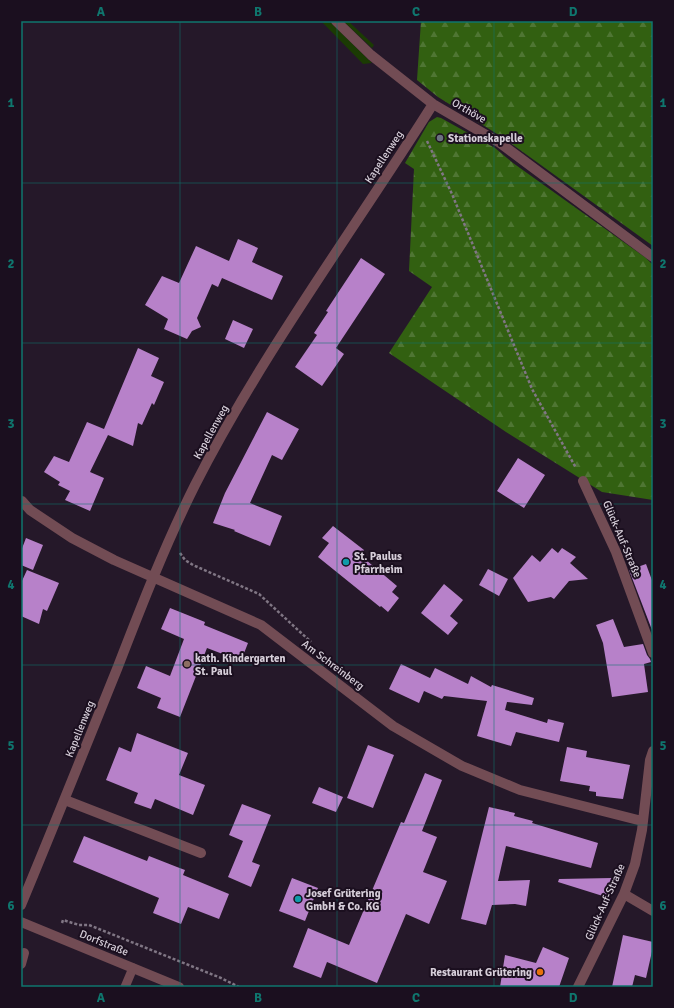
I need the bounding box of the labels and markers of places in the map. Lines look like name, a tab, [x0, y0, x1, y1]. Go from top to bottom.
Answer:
place label: Stationskapelle	[448, 132, 523, 145]
marker: Stationskapelle	[435, 133, 445, 143]
place label: St. Paulus Pfarrheim	[354, 550, 403, 576]
marker: St. Paulus Pfarrheim	[341, 557, 351, 567]
place label: kath. Kindergarten St. Paul	[195, 652, 286, 678]
marker: kath. Kindergarten St. Paul	[182, 659, 192, 669]
place label: Josef Grütering GmbH & Co. KG	[306, 887, 381, 913]
marker: Josef Grütering GmbH & Co. KG	[293, 894, 303, 904]
place label: Restaurant Grütering	[430, 966, 532, 979]
marker: Restaurant Grütering	[535, 967, 545, 977]

